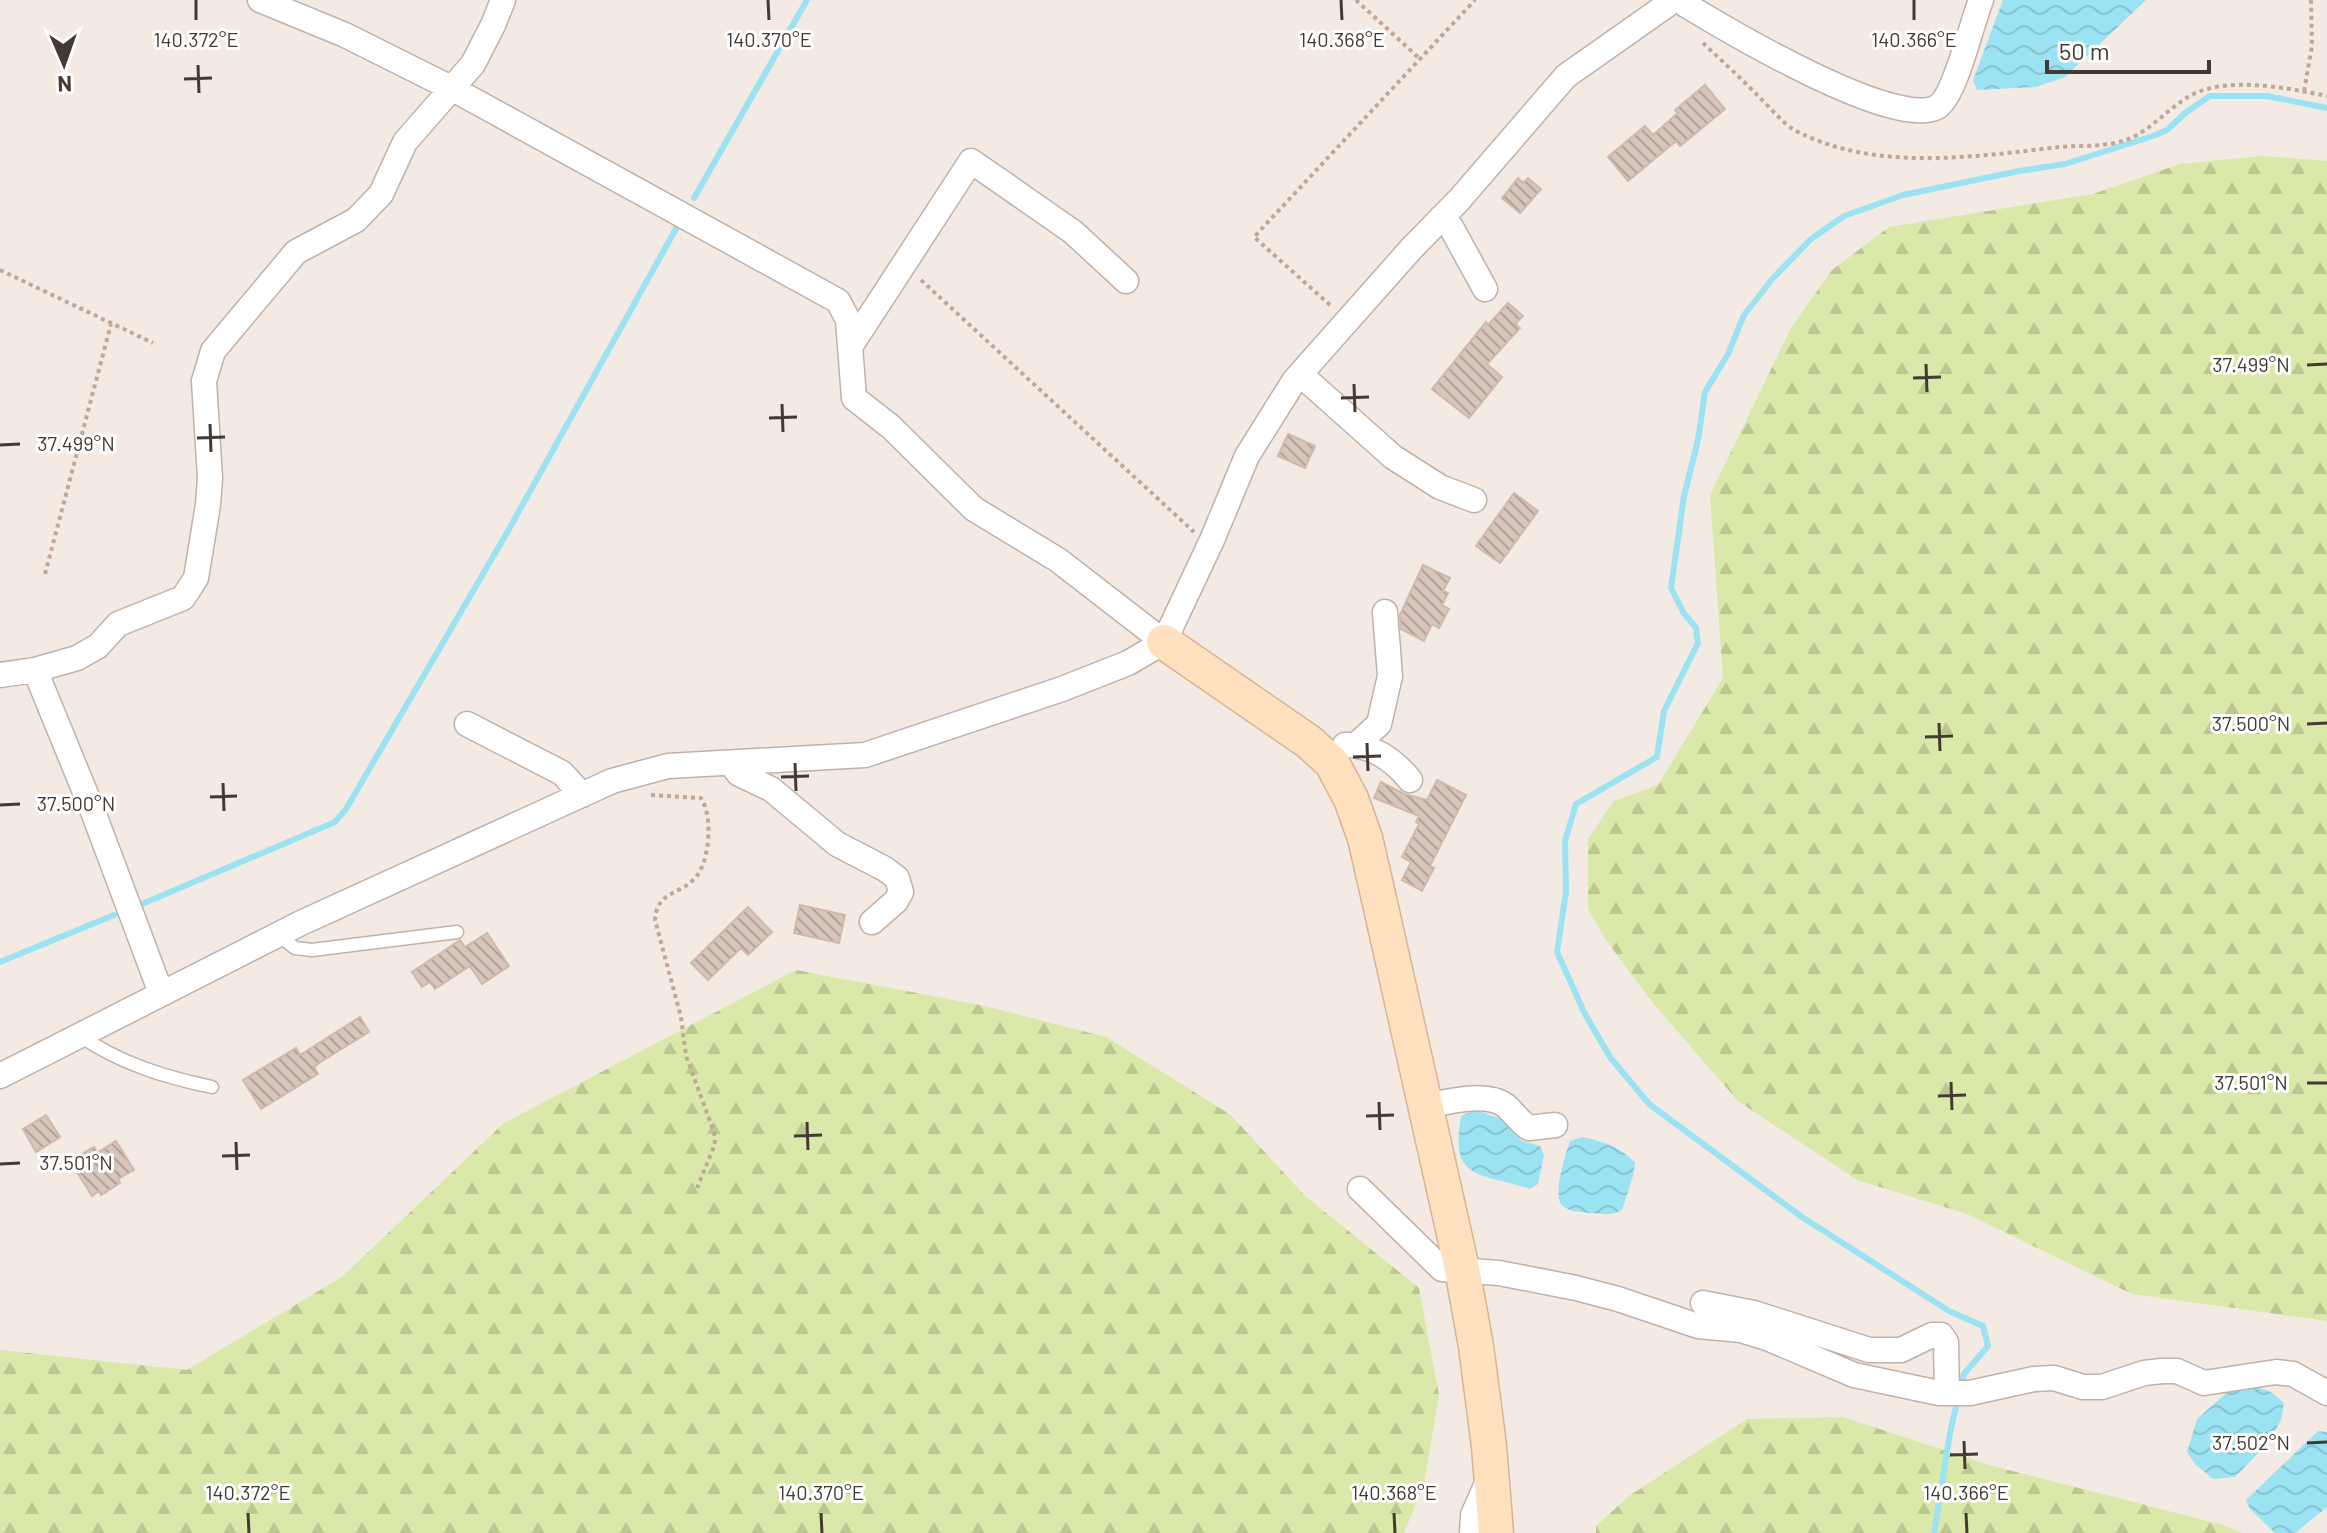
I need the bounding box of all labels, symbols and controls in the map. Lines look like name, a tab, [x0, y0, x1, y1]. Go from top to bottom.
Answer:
north arrow	[24, 24, 104, 104]
scale bar	[2047, 24, 2209, 74]
text: 140.372°E	[153, 27, 239, 51]
text: 140.370°E	[726, 27, 812, 51]
text: 140.368°E	[1299, 27, 1385, 51]
text: 140.366°E	[1871, 27, 1957, 51]
text: 50 m	[2059, 36, 2110, 65]
text: N	[57, 72, 73, 98]
text: 37.499°N	[2212, 352, 2290, 376]
text: 37.499°N	[37, 431, 115, 455]
text: 37.500°N	[2212, 711, 2290, 735]
text: 37.500°N	[37, 791, 115, 815]
text: 37.501°N	[2214, 1070, 2288, 1094]
text: 37.501°N	[39, 1150, 113, 1174]
text: 37.502°N	[2212, 1430, 2290, 1454]
text: 140.372°E	[205, 1480, 291, 1504]
text: 140.370°E	[778, 1480, 864, 1504]
text: 140.368°E	[1351, 1480, 1437, 1504]
text: 140.366°E	[1923, 1480, 2009, 1504]

